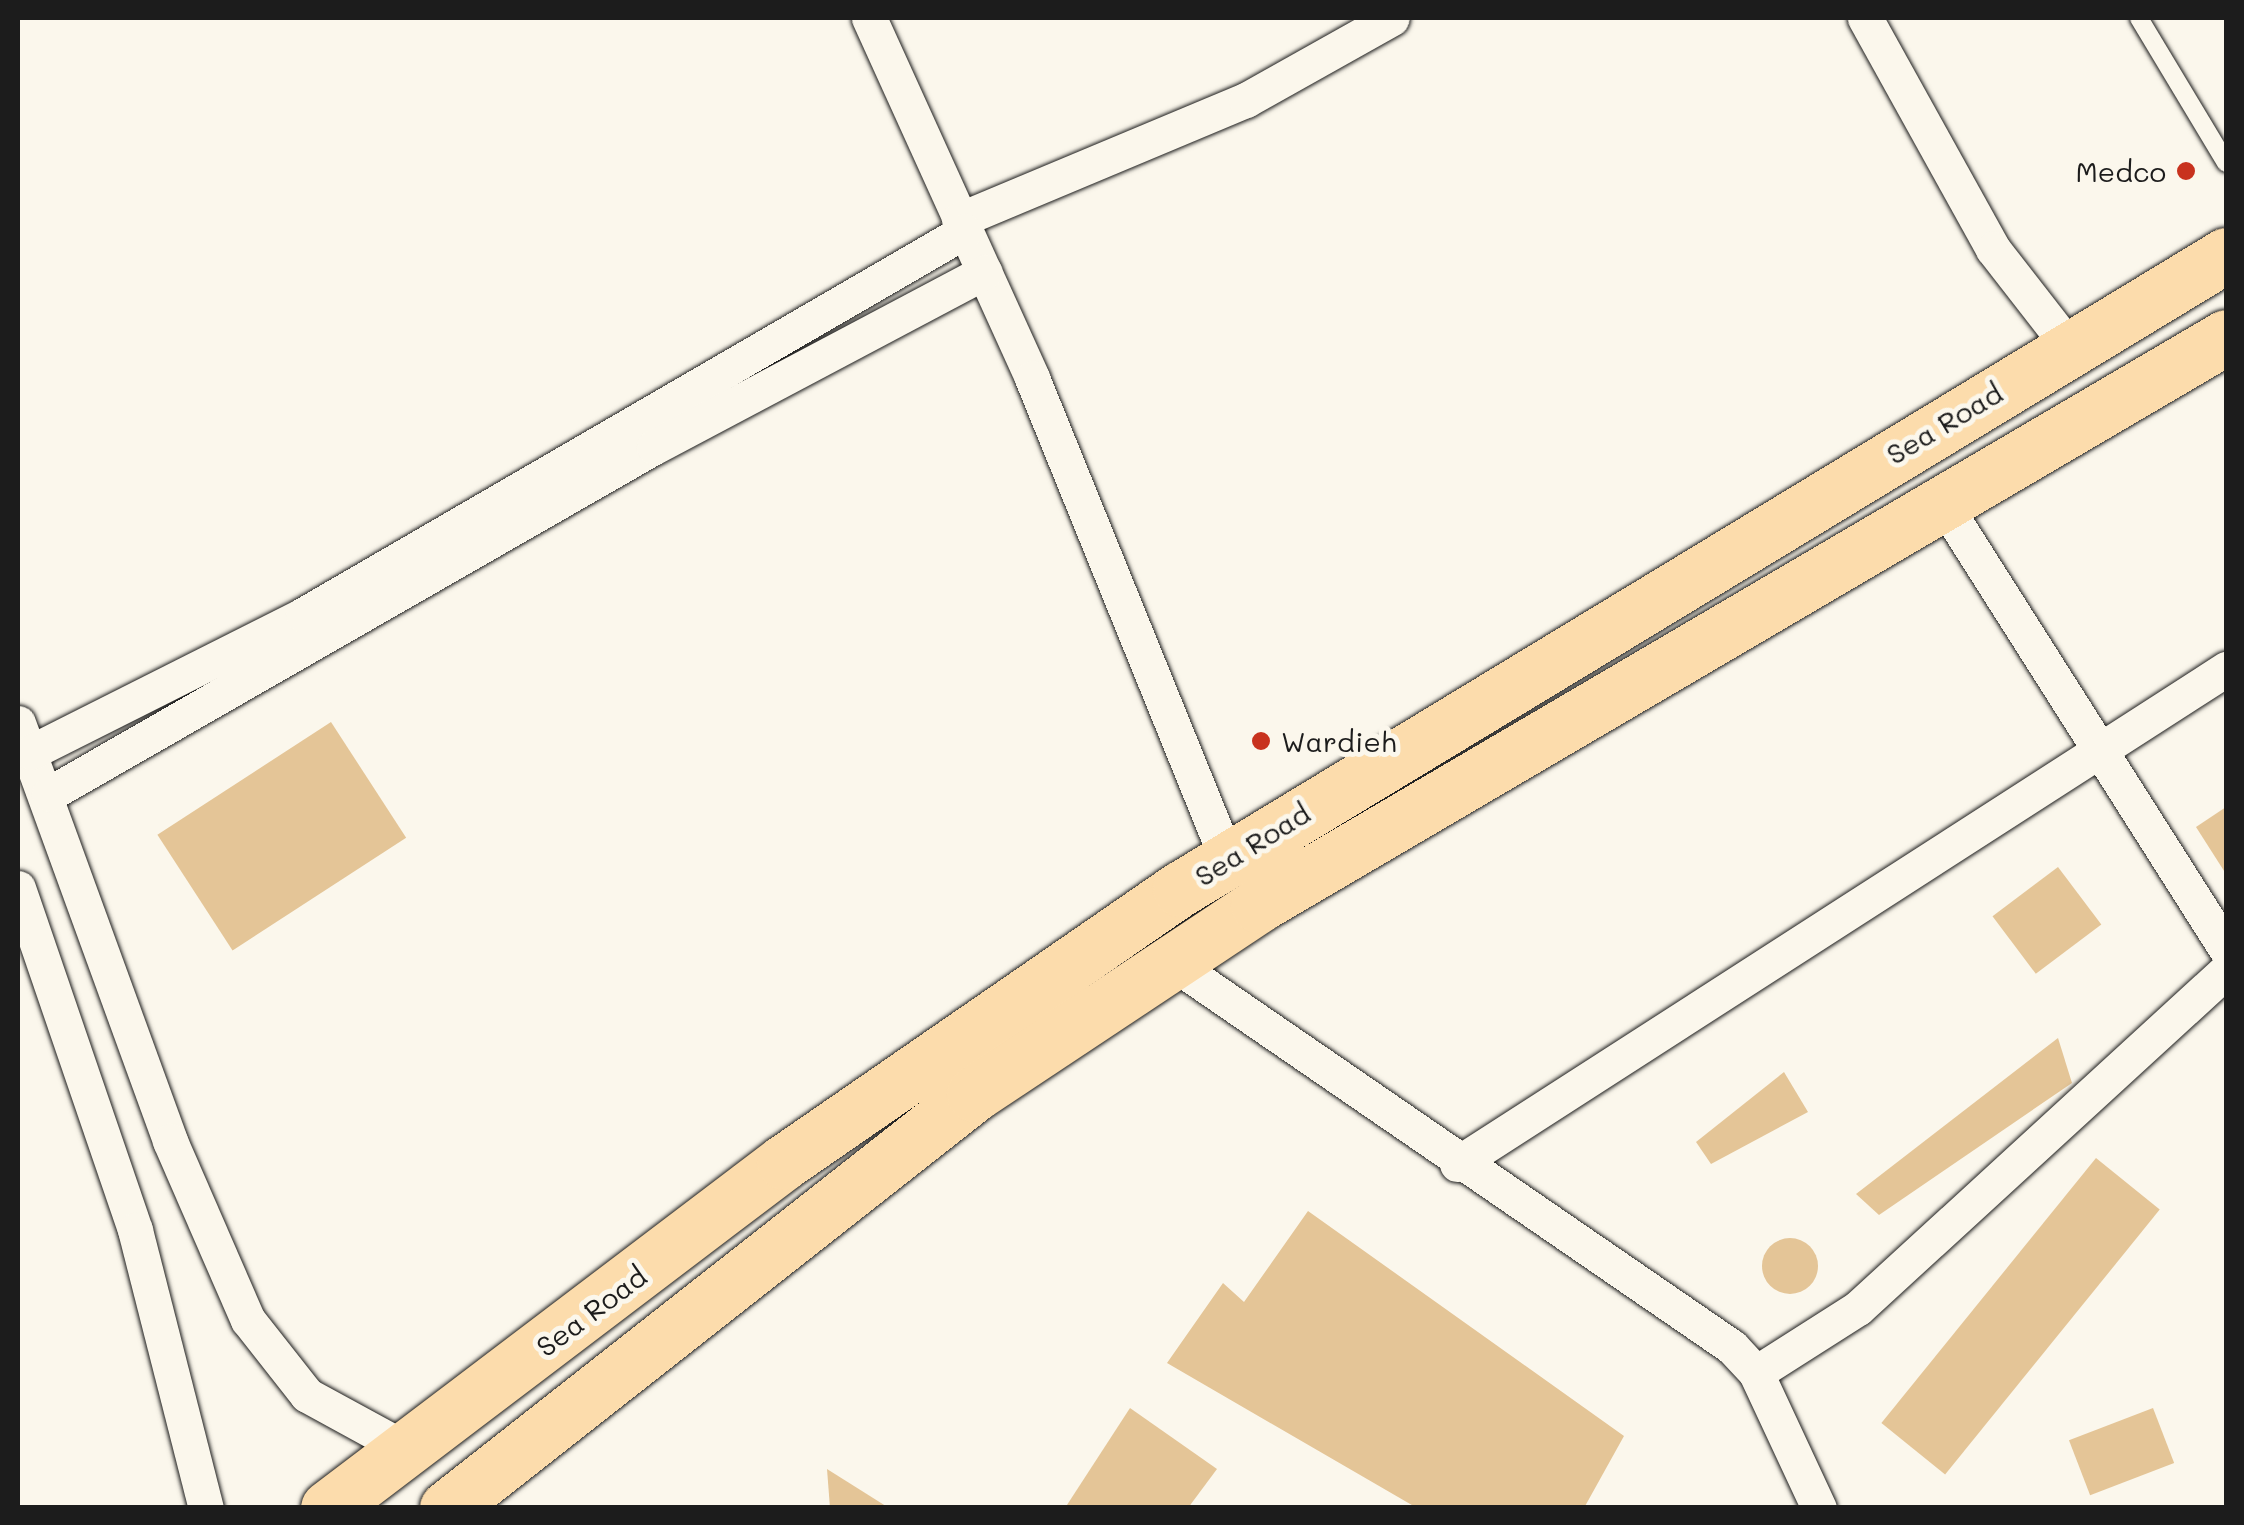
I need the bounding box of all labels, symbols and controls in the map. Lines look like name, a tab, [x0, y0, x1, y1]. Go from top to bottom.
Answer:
place label: Medco	[2076, 154, 2166, 188]
marker: Medco	[2175, 160, 2197, 182]
street label: Sea Road	[1880, 375, 2008, 471]
place label: Wardieh	[1281, 724, 1397, 758]
marker: Wardieh	[1250, 730, 1272, 752]
street label: Sea Road	[1188, 796, 1316, 892]
street label: Sea Road	[529, 1259, 653, 1363]

